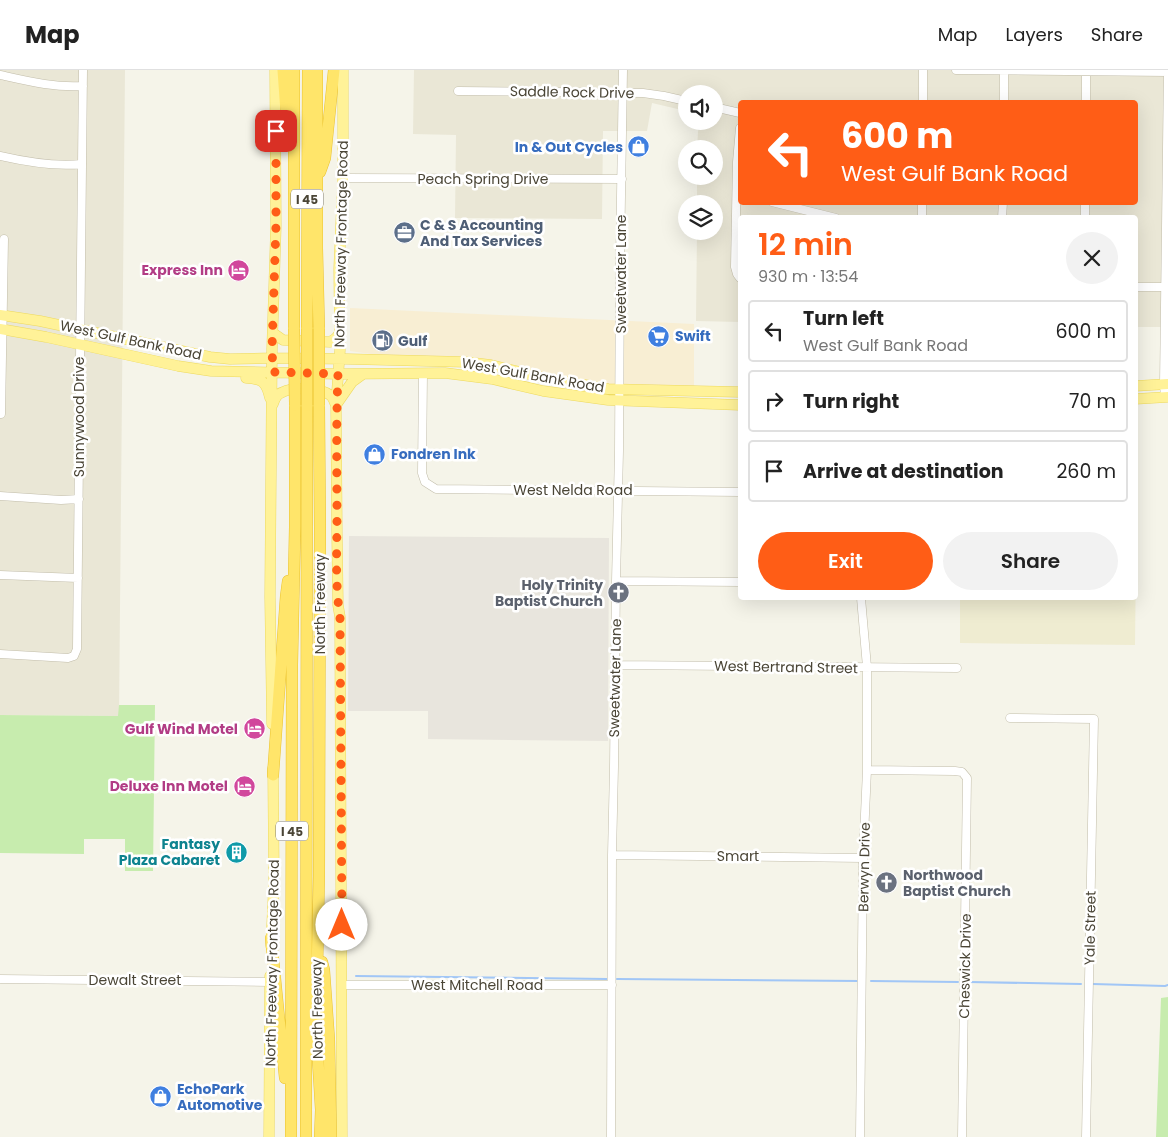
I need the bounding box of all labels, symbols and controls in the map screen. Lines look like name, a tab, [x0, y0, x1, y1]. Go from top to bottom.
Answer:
text: Map	[25, 18, 80, 51]
text: Map	[938, 22, 978, 47]
text: Layers	[1006, 22, 1063, 47]
text: Share	[1091, 22, 1143, 47]
street label: Saddle Rock Drive	[510, 81, 635, 103]
map controls	[678, 85, 723, 240]
button: sound	[678, 85, 723, 130]
pin	[255, 110, 297, 152]
text: 600 m	[841, 111, 953, 160]
icon: arrive	[262, 117, 290, 145]
icon: left	[758, 120, 823, 185]
shop icon: In & Out Cycles	[627, 135, 651, 159]
place label: In & Out Cycles	[515, 137, 623, 157]
street label: North Freeway Frontage Road	[329, 140, 353, 348]
button: search	[678, 140, 723, 185]
text: West Gulf Bank Road	[841, 158, 1068, 189]
street label: Peach Spring Drive	[417, 169, 549, 189]
road number: I 45	[291, 190, 323, 208]
button: layers	[678, 195, 723, 240]
street label: Sweetwater Lane	[611, 214, 631, 334]
place label: C & S Accounting And Tax Services	[420, 215, 543, 251]
office icon: C & S Accounting And Tax Services	[392, 221, 416, 245]
text: 12 min	[758, 223, 853, 266]
button: close	[1066, 232, 1118, 284]
hotel icon: Express Inn	[227, 258, 251, 282]
place label: Express Inn	[141, 260, 223, 280]
text: 930 m · 13:54	[758, 265, 858, 288]
text: Turn left	[803, 305, 884, 332]
street label: West Gulf Bank Road	[58, 315, 204, 365]
icon: left	[760, 317, 788, 345]
text: 600 m	[1055, 318, 1116, 345]
supermarket icon: Swift	[647, 324, 671, 348]
place label: Swift	[675, 326, 711, 346]
fuel station icon: Gulf	[370, 329, 394, 353]
place label: Gulf	[398, 331, 427, 351]
text: West Gulf Bank Road	[803, 334, 968, 357]
street label: West Gulf Bank Road	[460, 353, 606, 397]
street label: Sunnywood Drive	[69, 356, 89, 477]
icon: right	[760, 387, 788, 415]
text: Turn right	[803, 388, 899, 415]
text: 70 m	[1069, 388, 1116, 415]
shop icon: Fondren Ink	[363, 442, 387, 466]
place label: Fondren Ink	[391, 444, 476, 464]
icon: arrive	[760, 457, 788, 485]
text: Arrive at destination	[803, 458, 1004, 485]
text: 260 m	[1056, 458, 1116, 485]
street label: West Nelda Road	[513, 480, 633, 500]
button: Exit	[758, 532, 933, 590]
button: Share	[943, 532, 1118, 590]
street label: North Freeway	[310, 554, 330, 654]
place label: Holy Trinity Baptist Church	[495, 575, 603, 611]
church icon: Holy Trinity Baptist Church	[607, 581, 631, 605]
street label: Sweetwater Lane	[604, 618, 626, 738]
street label: West Bertrand Street	[714, 656, 858, 678]
hotel icon: Gulf Wind Motel	[242, 717, 266, 741]
place label: Gulf Wind Motel	[125, 719, 238, 739]
hotel icon: Deluxe Inn Motel	[232, 774, 256, 798]
place label: Deluxe Inn Motel	[110, 776, 228, 796]
road number: I 45	[276, 821, 308, 840]
street label: Berwyn Drive	[853, 822, 875, 912]
place label: Fantasy Plaza Cabaret	[119, 834, 220, 870]
building icon: Fantasy Plaza Cabaret	[224, 840, 248, 864]
street label: Smart	[717, 846, 759, 866]
street label: North Freeway Frontage Road	[260, 859, 284, 1067]
place label: Northwood Baptist Church	[903, 865, 1011, 901]
church icon: Northwood Baptist Church	[875, 871, 899, 895]
street label: Yale Street	[1079, 891, 1101, 965]
position arrow	[315, 898, 367, 950]
street label: Cheswick Drive	[954, 913, 976, 1019]
street label: North Freeway	[306, 959, 328, 1059]
street label: Dewalt Street	[89, 970, 181, 990]
street label: West Mitchell Road	[411, 975, 543, 995]
place label: EchoPark Automotive	[177, 1079, 263, 1115]
shop icon: EchoPark Automotive	[149, 1085, 173, 1109]

